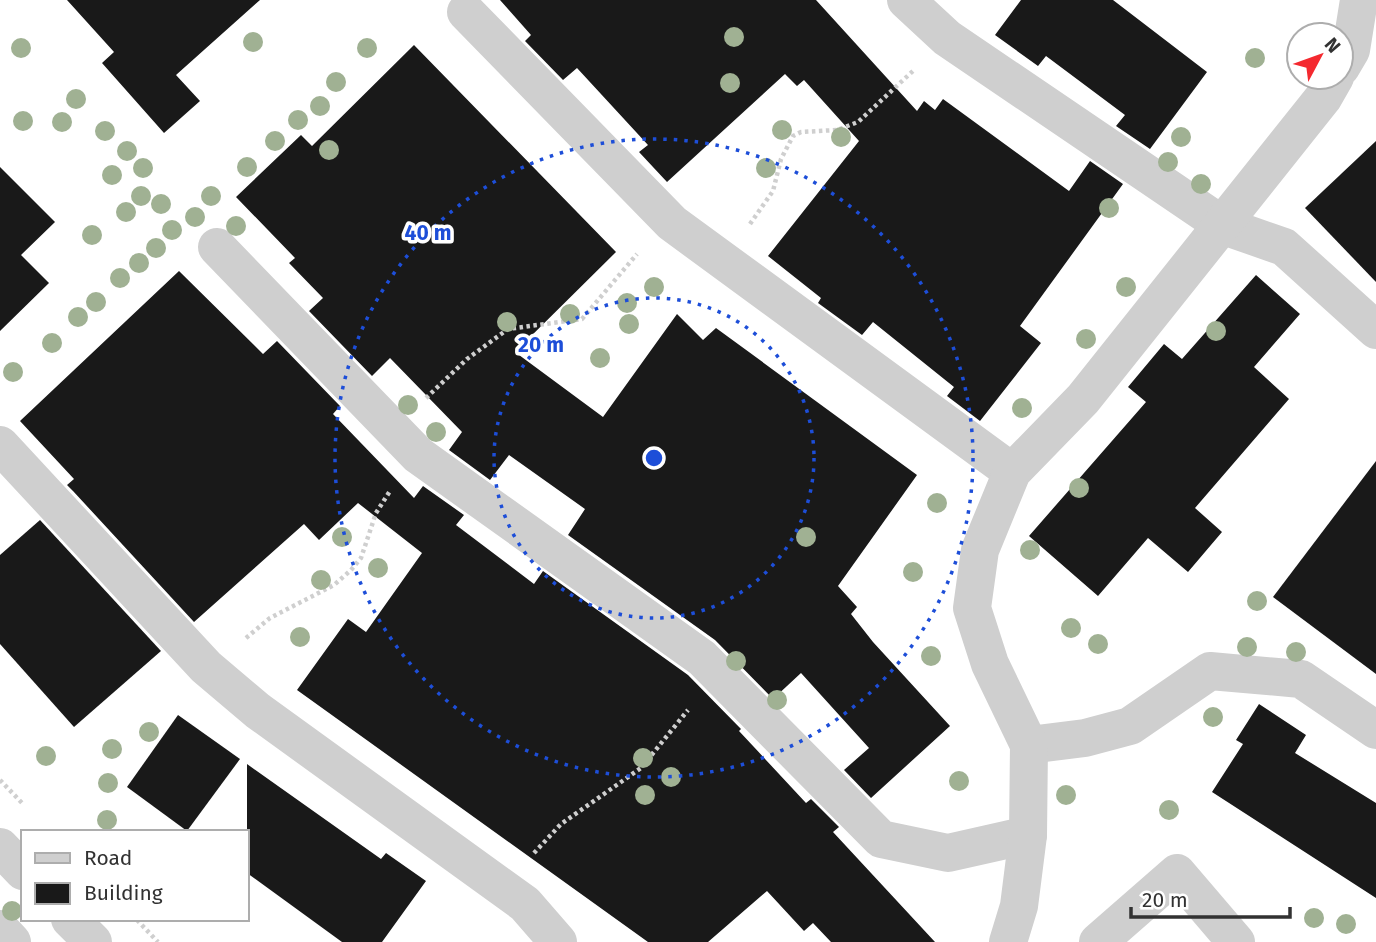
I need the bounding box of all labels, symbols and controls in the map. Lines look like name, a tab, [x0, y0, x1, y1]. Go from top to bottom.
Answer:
north arrow	[1285, 21, 1355, 91]
text: N	[1320, 33, 1345, 57]
text: 40 m	[405, 220, 451, 246]
text: 20 m	[518, 332, 564, 358]
centre of rings	[642, 446, 666, 470]
legend	[21, 830, 248, 921]
text: Road	[84, 845, 132, 871]
scale bar	[1131, 876, 1290, 920]
text: Building	[84, 880, 163, 906]
text: 20 m	[1142, 887, 1188, 913]

